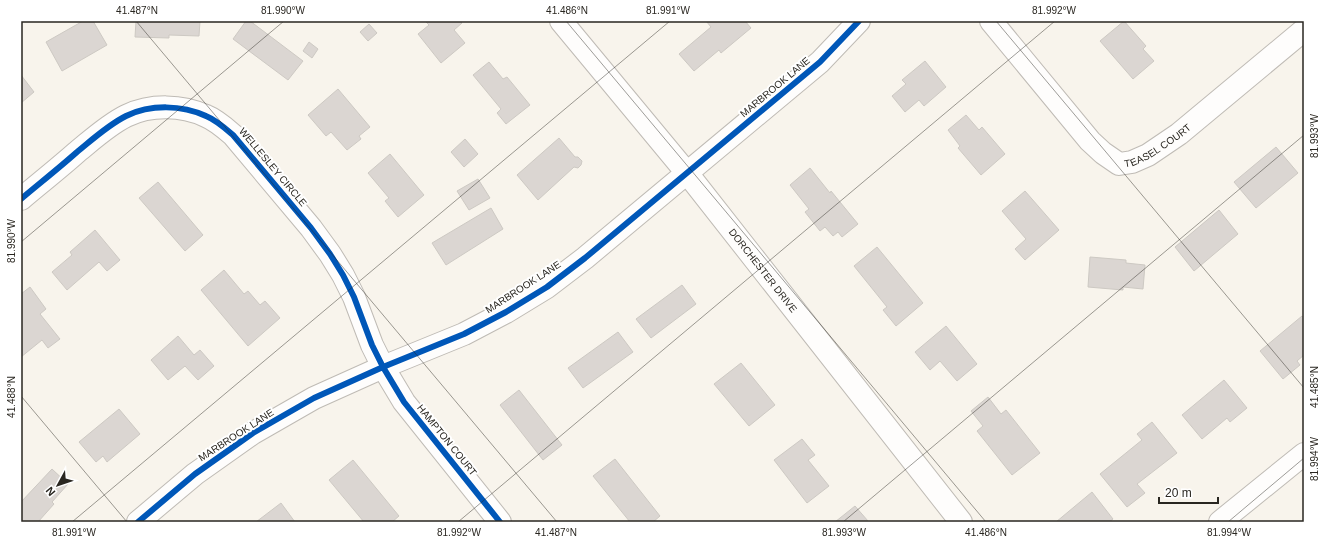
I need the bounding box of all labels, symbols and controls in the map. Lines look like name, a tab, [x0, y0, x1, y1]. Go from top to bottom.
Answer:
text: 41.487°N	[116, 5, 158, 16]
text: 81.990°W	[261, 5, 306, 16]
text: 41.486°N	[546, 5, 588, 16]
text: 81.991°W	[646, 5, 691, 16]
text: 81.992°W	[1032, 5, 1077, 16]
street label: MARBROOK LANE	[738, 55, 812, 119]
text: 81.993°W	[1309, 113, 1320, 158]
street label: TEASEL COURT	[1123, 121, 1193, 169]
street label: WELLESLEY CIRCLE	[237, 126, 309, 209]
text: 81.990°W	[6, 218, 17, 263]
street label: DORCHESTER DRIVE	[727, 226, 800, 315]
street label: MARBROOK LANE	[483, 258, 563, 315]
text: 41.485°N	[1309, 366, 1320, 408]
text: 41.488°N	[6, 376, 17, 418]
street label: HAMPTON COURT	[415, 402, 479, 478]
street label: MARBROOK LANE	[196, 406, 276, 463]
text: 81.994°W	[1309, 436, 1320, 481]
north arrow	[38, 465, 78, 505]
scale bar	[1159, 479, 1218, 505]
text: N	[43, 484, 57, 498]
text: 20 m	[1165, 486, 1192, 500]
text: 81.991°W	[52, 527, 97, 538]
text: 81.992°W	[437, 527, 482, 538]
text: 41.487°N	[535, 527, 577, 538]
text: 81.993°W	[822, 527, 867, 538]
text: 41.486°N	[965, 527, 1007, 538]
text: 81.994°W	[1207, 527, 1252, 538]

